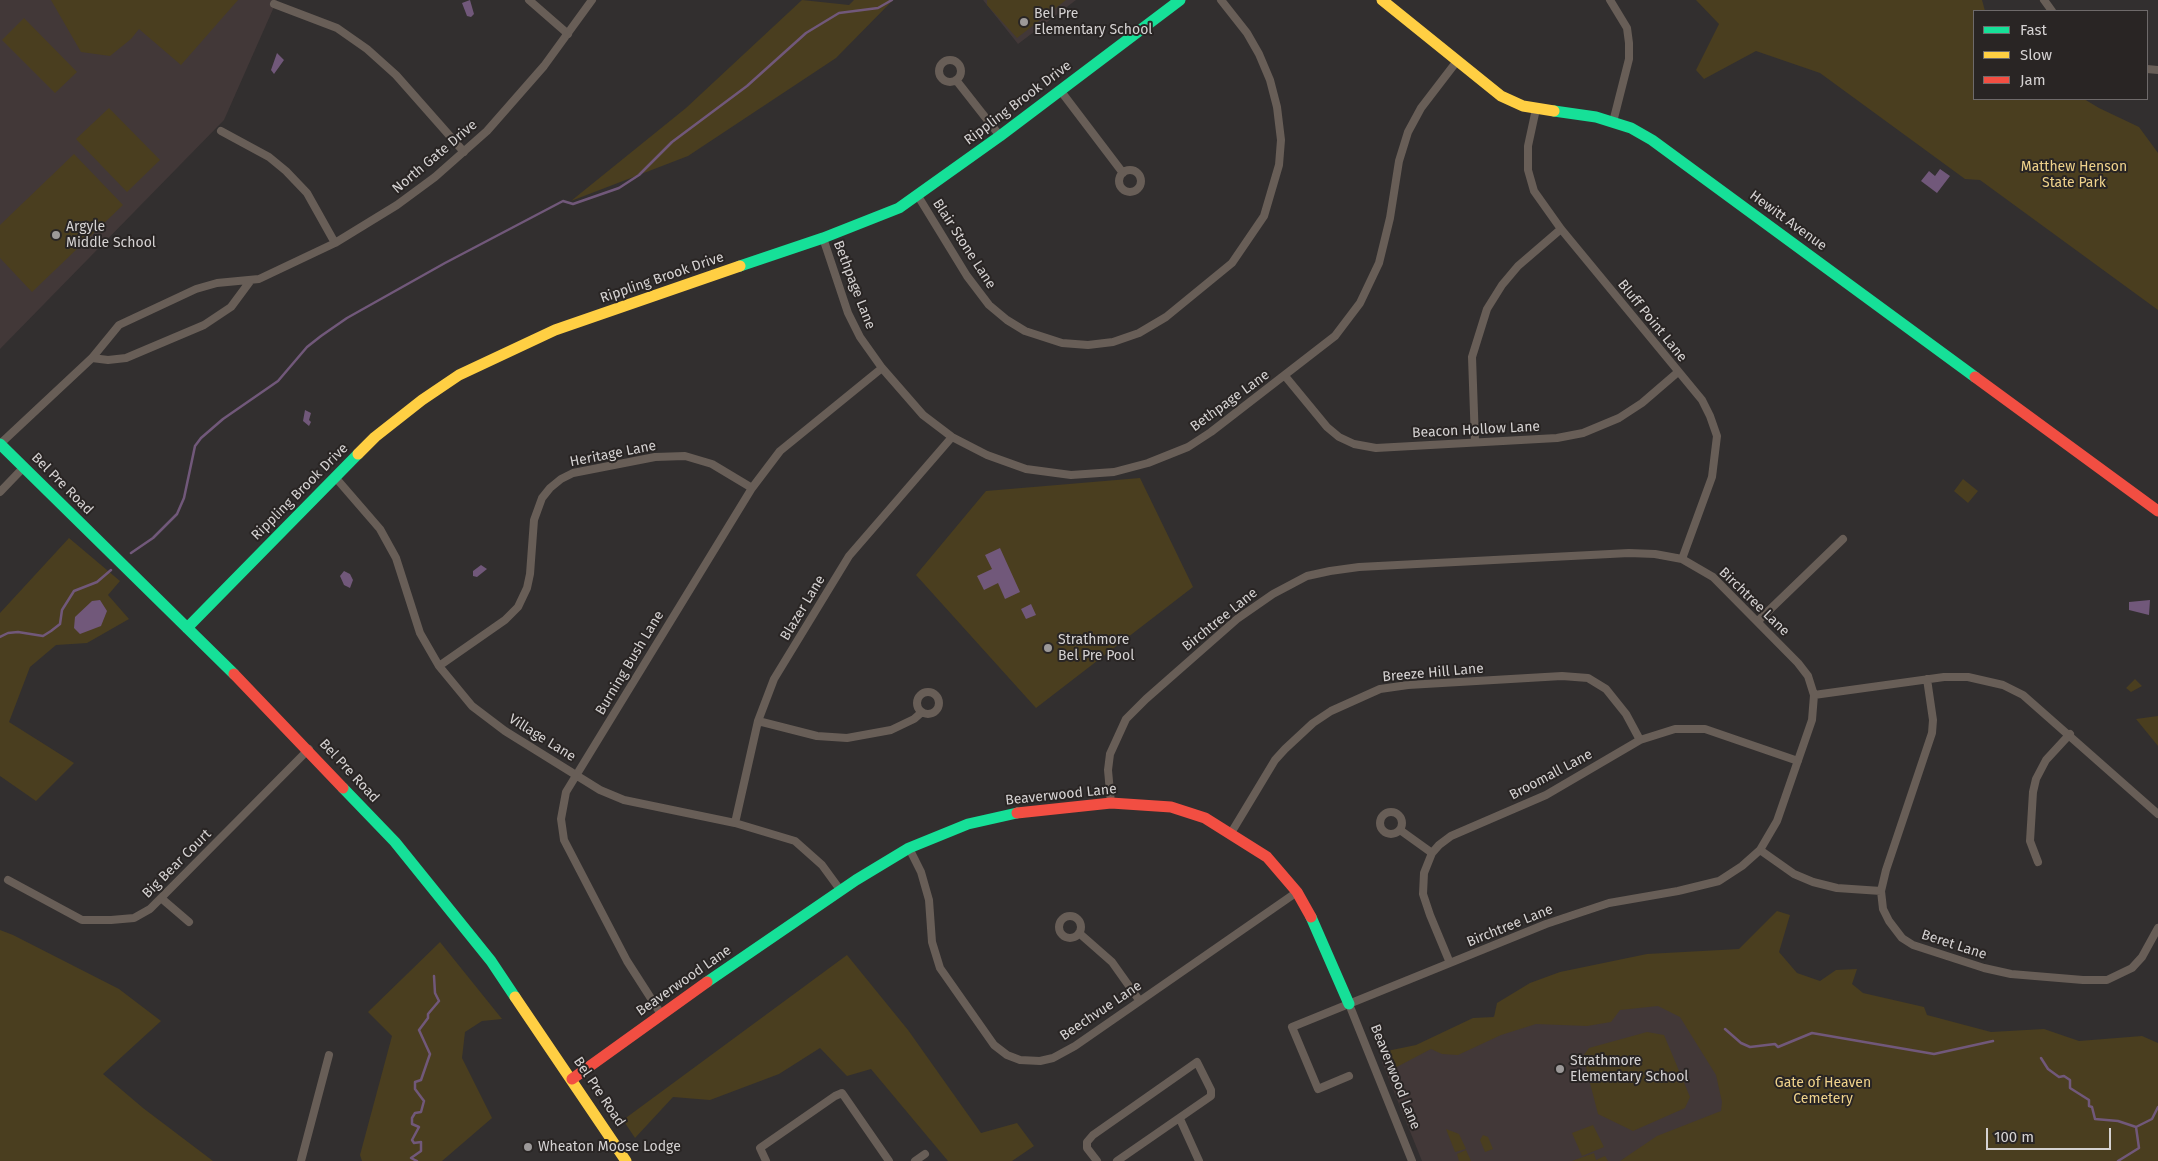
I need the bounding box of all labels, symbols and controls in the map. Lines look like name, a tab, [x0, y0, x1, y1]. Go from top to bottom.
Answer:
place label: Bel Pre Elementary School	[1034, 6, 1152, 38]
legend	[1973, 10, 2148, 100]
marker: Bel Pre Elementary School	[1018, 16, 1030, 28]
text: Fast	[2020, 21, 2047, 39]
text: Slow	[2020, 46, 2052, 64]
street label: Rippling Brook Drive	[961, 57, 1075, 149]
text: Jam	[2020, 71, 2046, 89]
street label: North Gate Drive	[389, 117, 481, 197]
park label: Matthew Henson State Park	[2021, 159, 2127, 192]
street label: Hewitt Avenue	[1746, 187, 1830, 255]
street label: Blair Stone Lane	[929, 196, 999, 292]
place label: Argyle Middle School	[66, 219, 156, 252]
marker: Argyle Middle School	[50, 229, 62, 241]
street label: Bethpage Lane	[829, 238, 879, 332]
street label: Rippling Brook Drive	[598, 249, 726, 307]
street label: Bluff Point Lane	[1614, 276, 1690, 366]
street label: Bethpage Lane	[1187, 367, 1273, 435]
street label: Beacon Hollow Lane	[1412, 418, 1540, 442]
street label: Heritage Lane	[568, 437, 658, 471]
street label: Rippling Brook Drive	[248, 440, 352, 544]
street label: Bel Pre Road	[28, 450, 96, 518]
street label: Birchtree Lane	[1715, 564, 1793, 640]
street label: Blazer Lane	[777, 572, 829, 644]
street label: Birchtree Lane	[1179, 585, 1261, 655]
street label: Burning Bush Lane	[592, 608, 668, 718]
place label: Strathmore Bel Pre Pool	[1058, 632, 1134, 664]
marker: Strathmore Bel Pre Pool	[1042, 642, 1054, 654]
street label: Breeze Hill Lane	[1382, 660, 1484, 686]
street label: Village Lane	[505, 711, 579, 765]
street label: Bel Pre Road	[315, 736, 383, 806]
street label: Broomall Lane	[1507, 746, 1595, 804]
street label: Beaverwood Lane	[1004, 781, 1118, 809]
street label: Big Bear Court	[139, 826, 215, 902]
street label: Birchtree Lane	[1464, 901, 1556, 951]
street label: Beret Lane	[1919, 927, 1989, 963]
street label: Beaverwood Lane	[633, 942, 735, 1020]
street label: Beechvue Lane	[1057, 977, 1145, 1045]
street label: Beaverwood Lane	[1366, 1022, 1424, 1132]
place label: Strathmore Elementary School	[1570, 1053, 1688, 1086]
street label: Bel Pre Road	[570, 1054, 628, 1130]
marker: Strathmore Elementary School	[1554, 1063, 1566, 1075]
park label: Gate of Heaven Cemetery	[1775, 1075, 1871, 1108]
scale bar	[1988, 1118, 2113, 1150]
text: 100 m	[1994, 1128, 2034, 1146]
place label: Wheaton Moose Lodge	[538, 1139, 681, 1155]
marker: Wheaton Moose Lodge	[522, 1141, 534, 1153]

